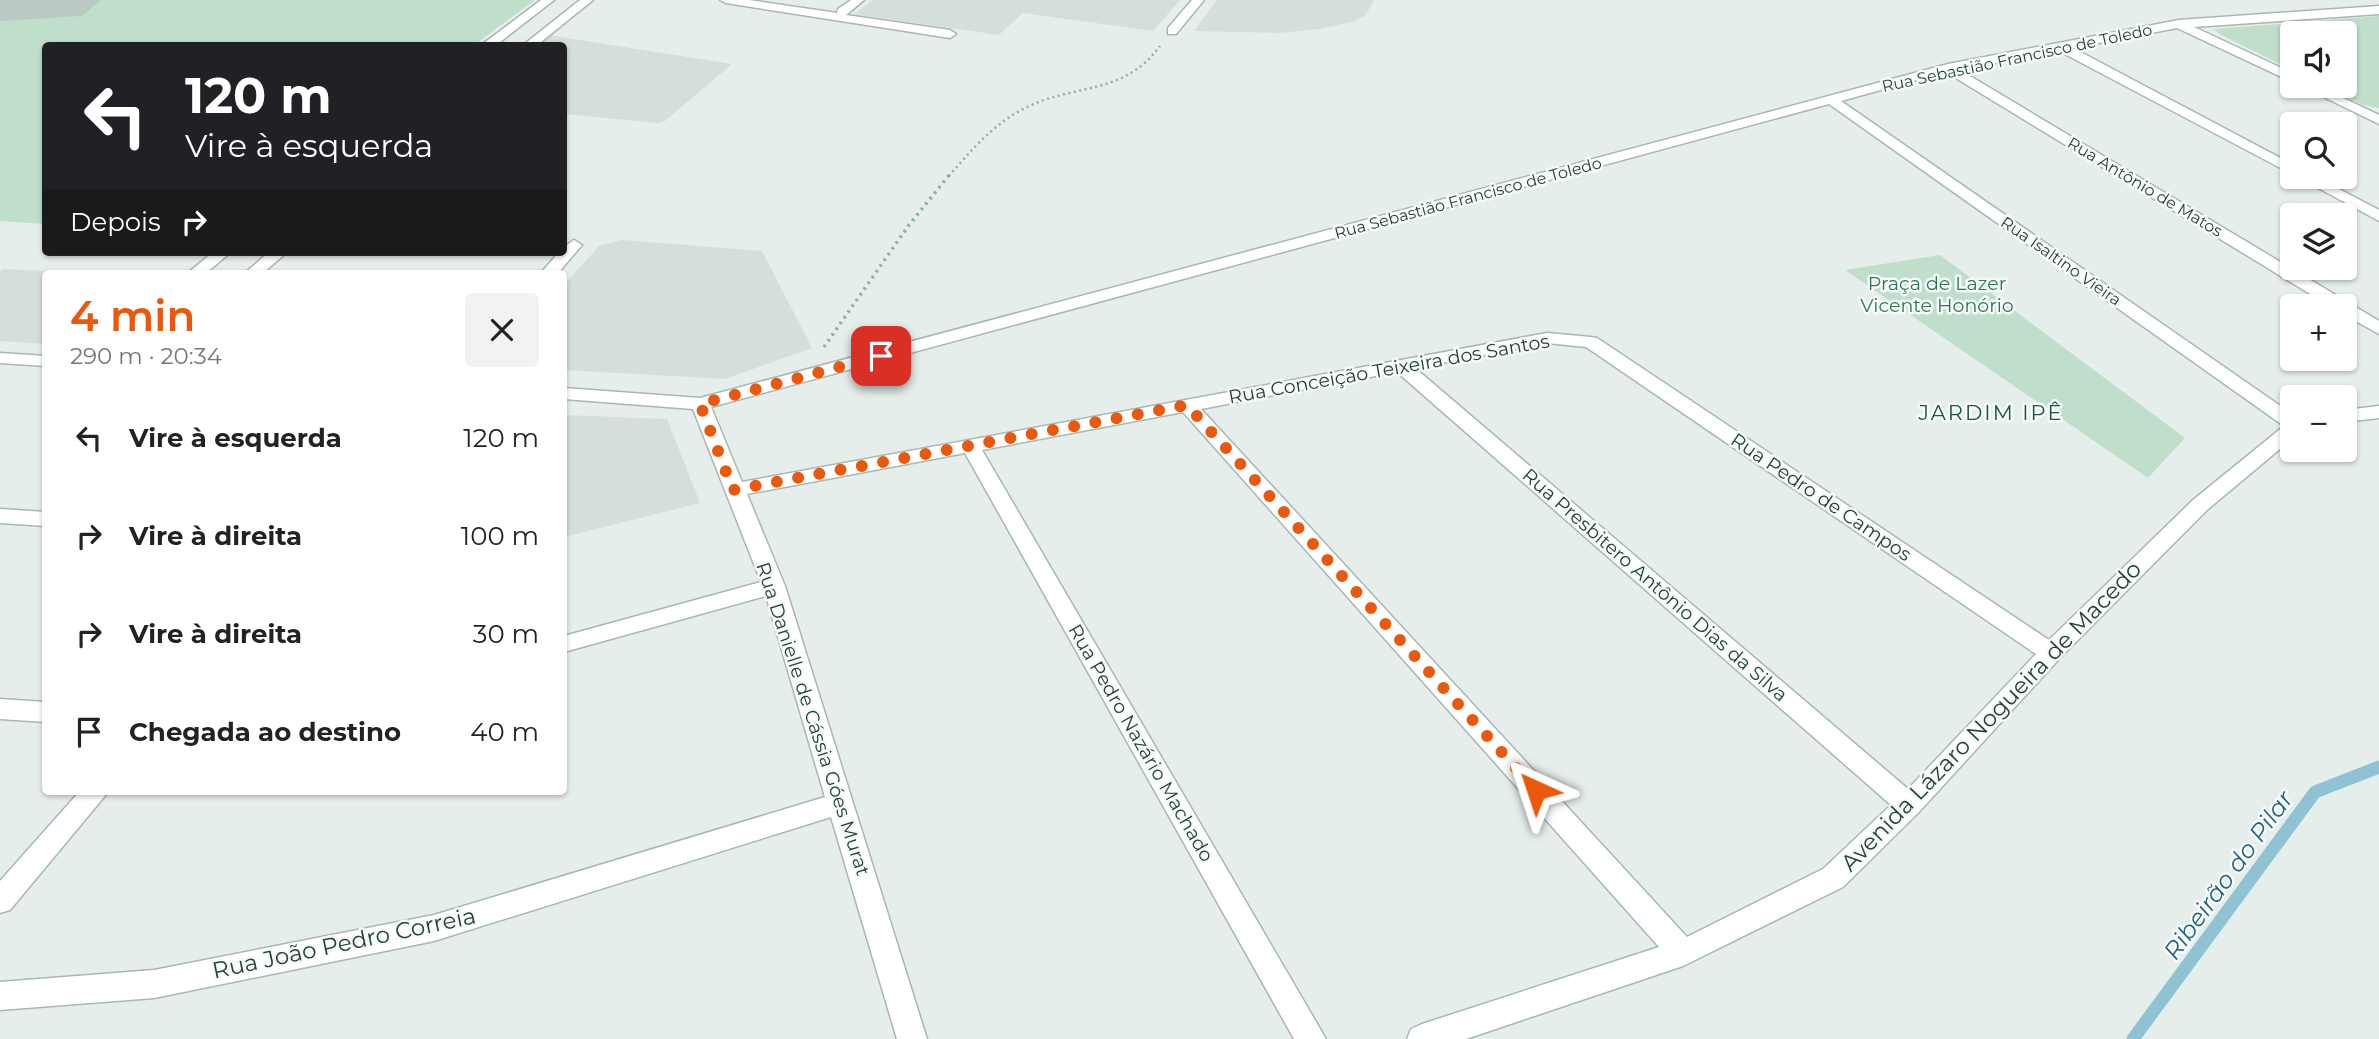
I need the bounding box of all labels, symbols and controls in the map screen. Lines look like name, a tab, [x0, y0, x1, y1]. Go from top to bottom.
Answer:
street label: Rua Sebastião Francisco de Toledo	[1880, 20, 2154, 96]
map controls	[2280, 21, 2357, 462]
button: sound	[2280, 21, 2357, 98]
text: 120 m	[185, 66, 332, 125]
icon: left	[70, 70, 161, 161]
button: search	[2280, 112, 2357, 189]
text: Vire à esquerda	[185, 126, 433, 165]
street label: Rua Antônio de Matos	[2064, 133, 2226, 241]
street label: Rua Sebastião Francisco de Toledo	[1332, 153, 1604, 243]
icon: right	[175, 203, 213, 241]
button: layers	[2280, 203, 2357, 280]
text: Depois	[70, 206, 161, 238]
street label: Rua Isaltino Vieira	[1997, 212, 2125, 310]
park label: Praça de Lazer Vicente Honório	[1860, 272, 2014, 317]
text: 4 min	[70, 290, 195, 342]
button: close	[465, 293, 539, 367]
button: +	[2280, 294, 2357, 371]
pin	[851, 326, 911, 386]
street label: Rua Conceição Teixeira dos Santos	[1227, 329, 1551, 409]
icon: arrive	[862, 337, 900, 375]
text: 290 m · 20:34	[70, 342, 222, 370]
button: −	[2280, 385, 2357, 462]
district label: JARDIM IPÊ	[1918, 400, 2063, 425]
icon: left	[70, 419, 108, 457]
text: Vire à esquerda	[129, 422, 342, 454]
text: 120 m	[463, 422, 539, 454]
street label: Rua Pedro de Campos	[1726, 428, 1916, 566]
street label: Rua Presbitero Antônio Dias da Silva	[1518, 464, 1792, 706]
icon: right	[70, 517, 108, 555]
text: Vire à direita	[129, 520, 302, 552]
text: 100 m	[461, 520, 539, 552]
street label: Avenida Lázaro Nogueira de Macedo	[1835, 555, 2147, 877]
street label: Rua Danielle de Cássia Góes Murat	[751, 559, 875, 879]
icon: right	[70, 615, 108, 653]
text: Vire à direita	[129, 618, 302, 650]
text: 30 m	[473, 618, 539, 650]
street label: Rua Pedro Nazário Machado	[1063, 620, 1219, 866]
icon: arrive	[70, 713, 108, 751]
text: Chegada ao destino	[129, 716, 401, 748]
text: 40 m	[470, 716, 539, 748]
position arrow	[1499, 753, 1573, 827]
water label: Ribeirão do Pilar	[2157, 784, 2300, 965]
street label: Rua João Pedro Correia	[210, 901, 478, 985]

